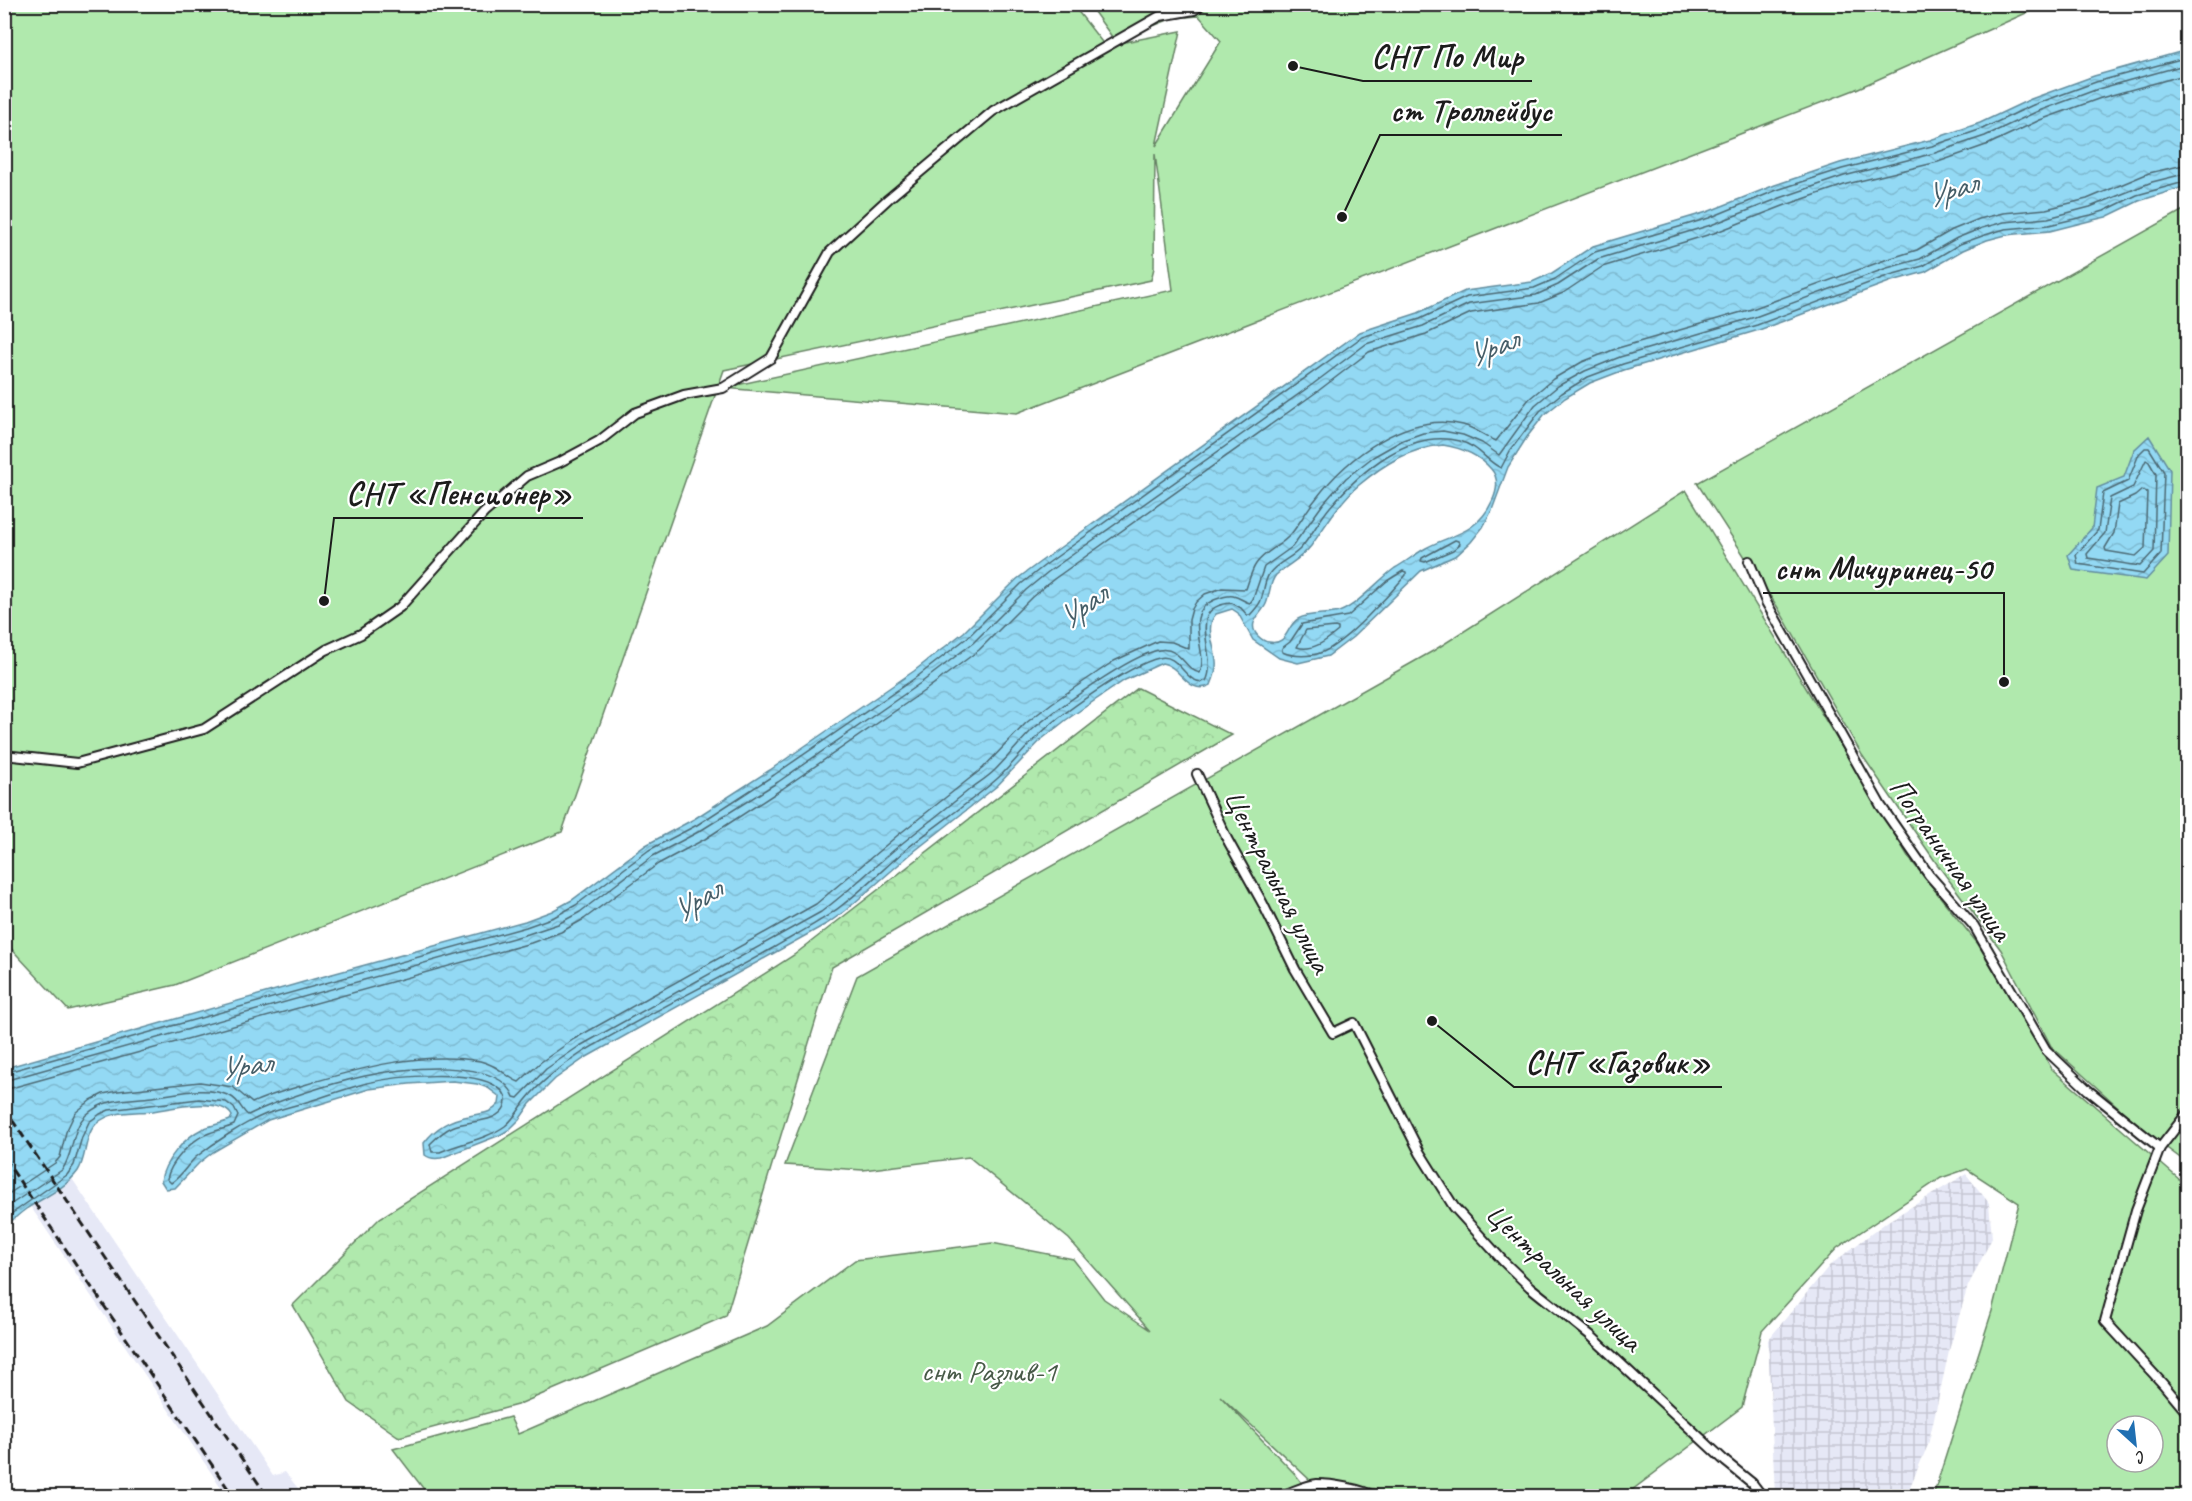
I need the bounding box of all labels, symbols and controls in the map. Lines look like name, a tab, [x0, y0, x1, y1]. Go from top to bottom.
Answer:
callout: СНТ По Мир	[1363, 31, 1532, 81]
text: СНТ По Мир	[1372, 36, 1524, 77]
callout: ст Троллейбус	[1380, 85, 1562, 135]
text: ст Троллейбус	[1390, 90, 1553, 131]
water label: Урал	[1920, 161, 1986, 217]
water label: Урал	[1460, 317, 1528, 376]
callout: СНТ «Пенсионер»	[334, 468, 583, 518]
text: СНТ «Пенсионер»	[346, 473, 572, 514]
callout: снт Мичуринец-50	[1763, 543, 2004, 593]
text: снт Мичуринец-50	[1775, 548, 1995, 589]
water label: Урал	[1049, 572, 1119, 638]
street label: Пограничная улица	[1881, 770, 2022, 950]
street label: Центральная улица	[1215, 783, 1341, 981]
water label: Урал	[663, 867, 733, 932]
callout: СНТ «Газовик»	[1514, 1037, 1722, 1087]
water label: Урал	[216, 1040, 278, 1090]
text: СНТ «Газовик»	[1526, 1042, 1711, 1084]
street label: Центральная улица	[1478, 1195, 1652, 1361]
park label: снт Разлив-1	[921, 1352, 1058, 1390]
north arrow	[2105, 1414, 2165, 1474]
text: С	[2131, 1446, 2149, 1468]

